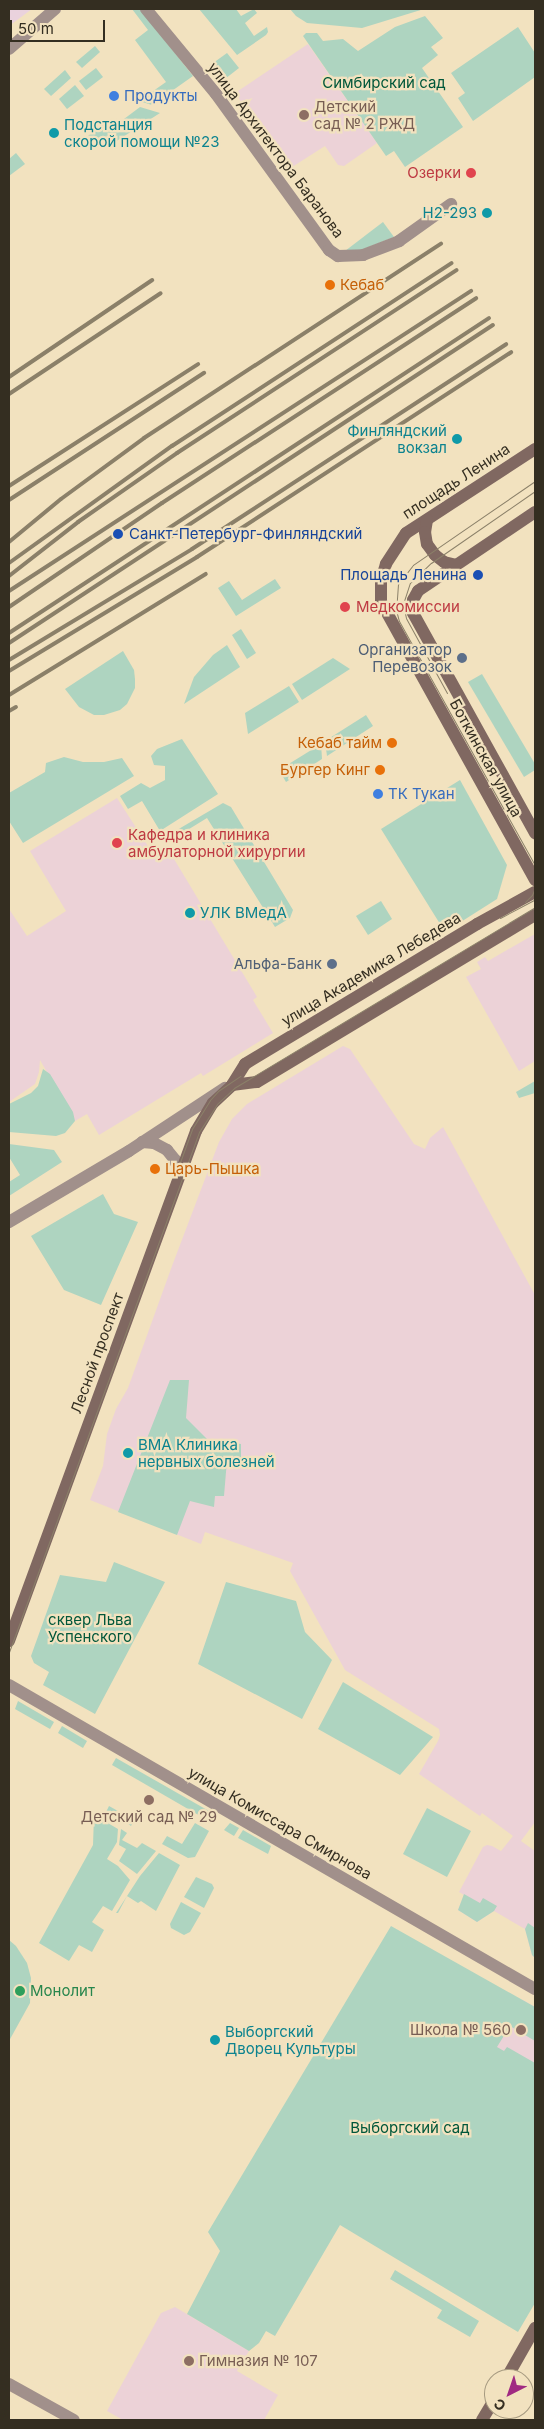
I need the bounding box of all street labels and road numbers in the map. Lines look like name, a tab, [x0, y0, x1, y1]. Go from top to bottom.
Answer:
street label: улица Архитектора Баранова	[204, 59, 348, 241]
street label: площадь Ленина	[399, 440, 513, 522]
street label: Боткинская улица	[446, 696, 526, 820]
street label: улица Академика Лебедева	[278, 908, 464, 1030]
street label: Лесной проспект	[67, 1290, 127, 1416]
street label: улица Комиссара Смирнова	[185, 1763, 375, 1883]

